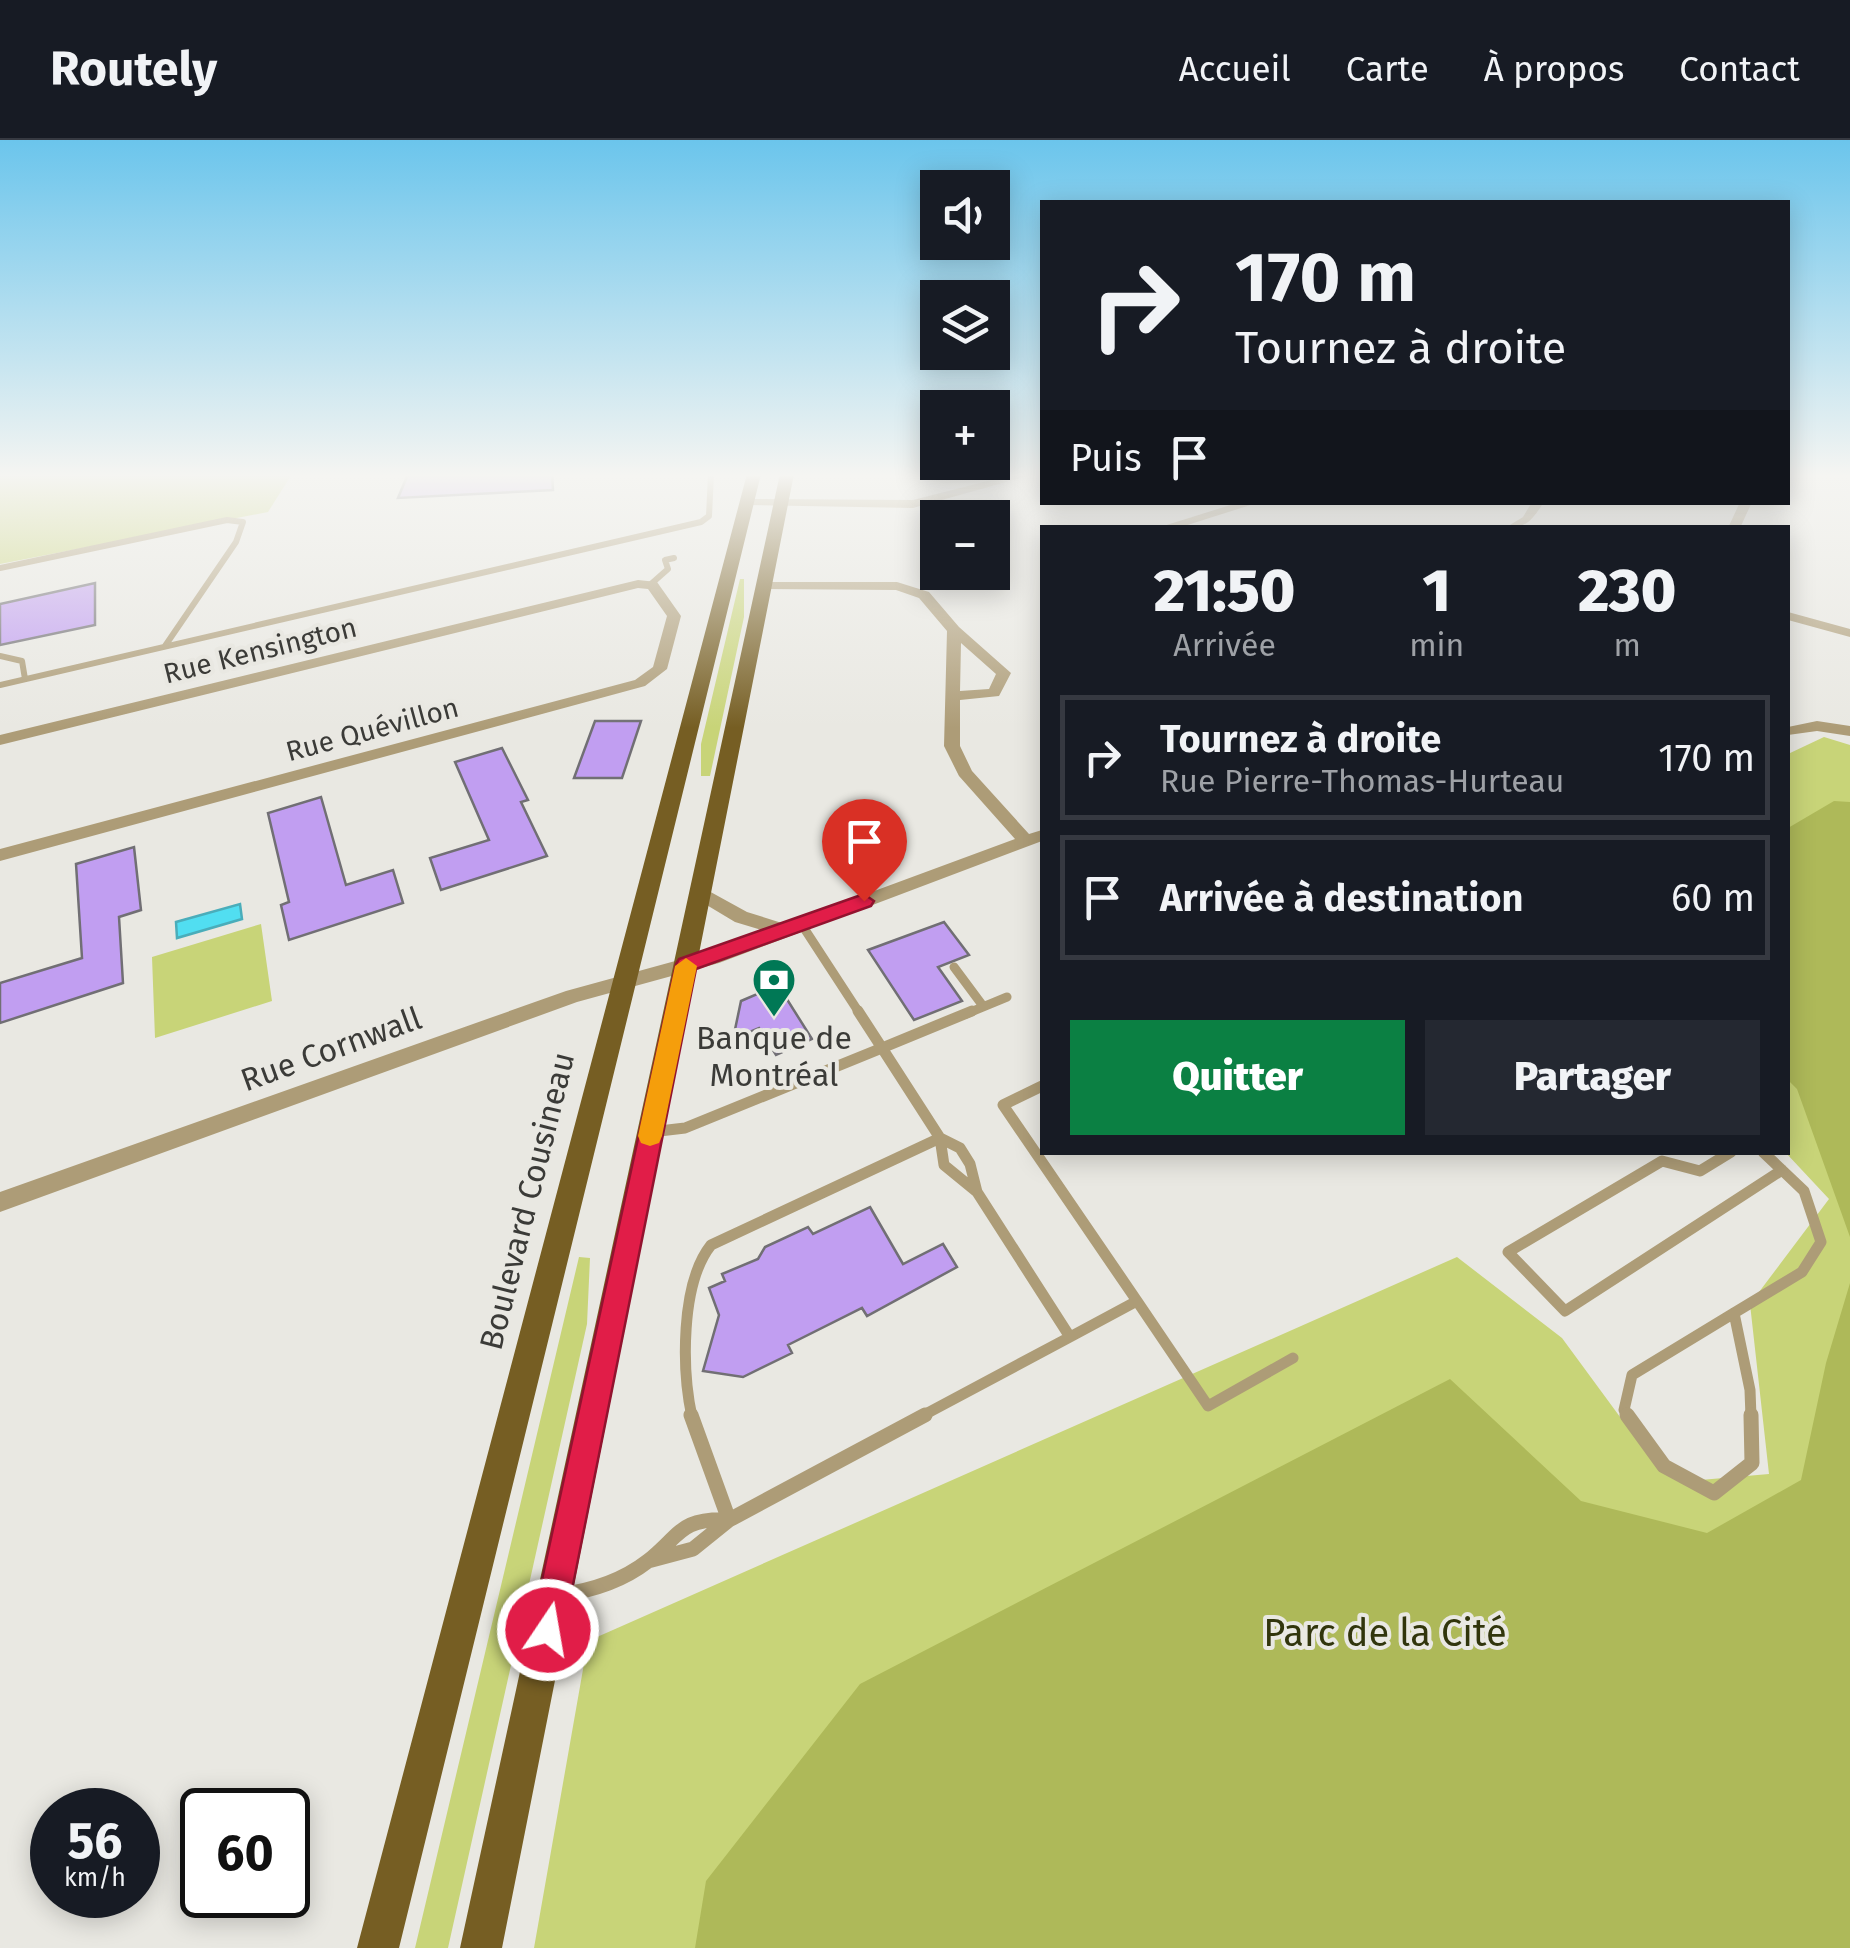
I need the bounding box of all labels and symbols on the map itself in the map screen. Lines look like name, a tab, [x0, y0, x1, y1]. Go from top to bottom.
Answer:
street label: Rue Kensington	[160, 611, 360, 690]
street label: Rue Quévillon	[282, 691, 462, 768]
pin	[822, 799, 907, 902]
bank icon: Banque de Montréal	[751, 957, 797, 1018]
street label: Rue Cornwall	[236, 999, 426, 1099]
place label: Banque de Montréal	[696, 1019, 852, 1094]
street label: Boulevard Cousineau	[472, 1048, 582, 1354]
position arrow	[496, 1578, 600, 1682]
park label: Parc de la Cité	[1263, 1610, 1507, 1656]
speed limit sign: 60	[180, 1788, 310, 1918]

